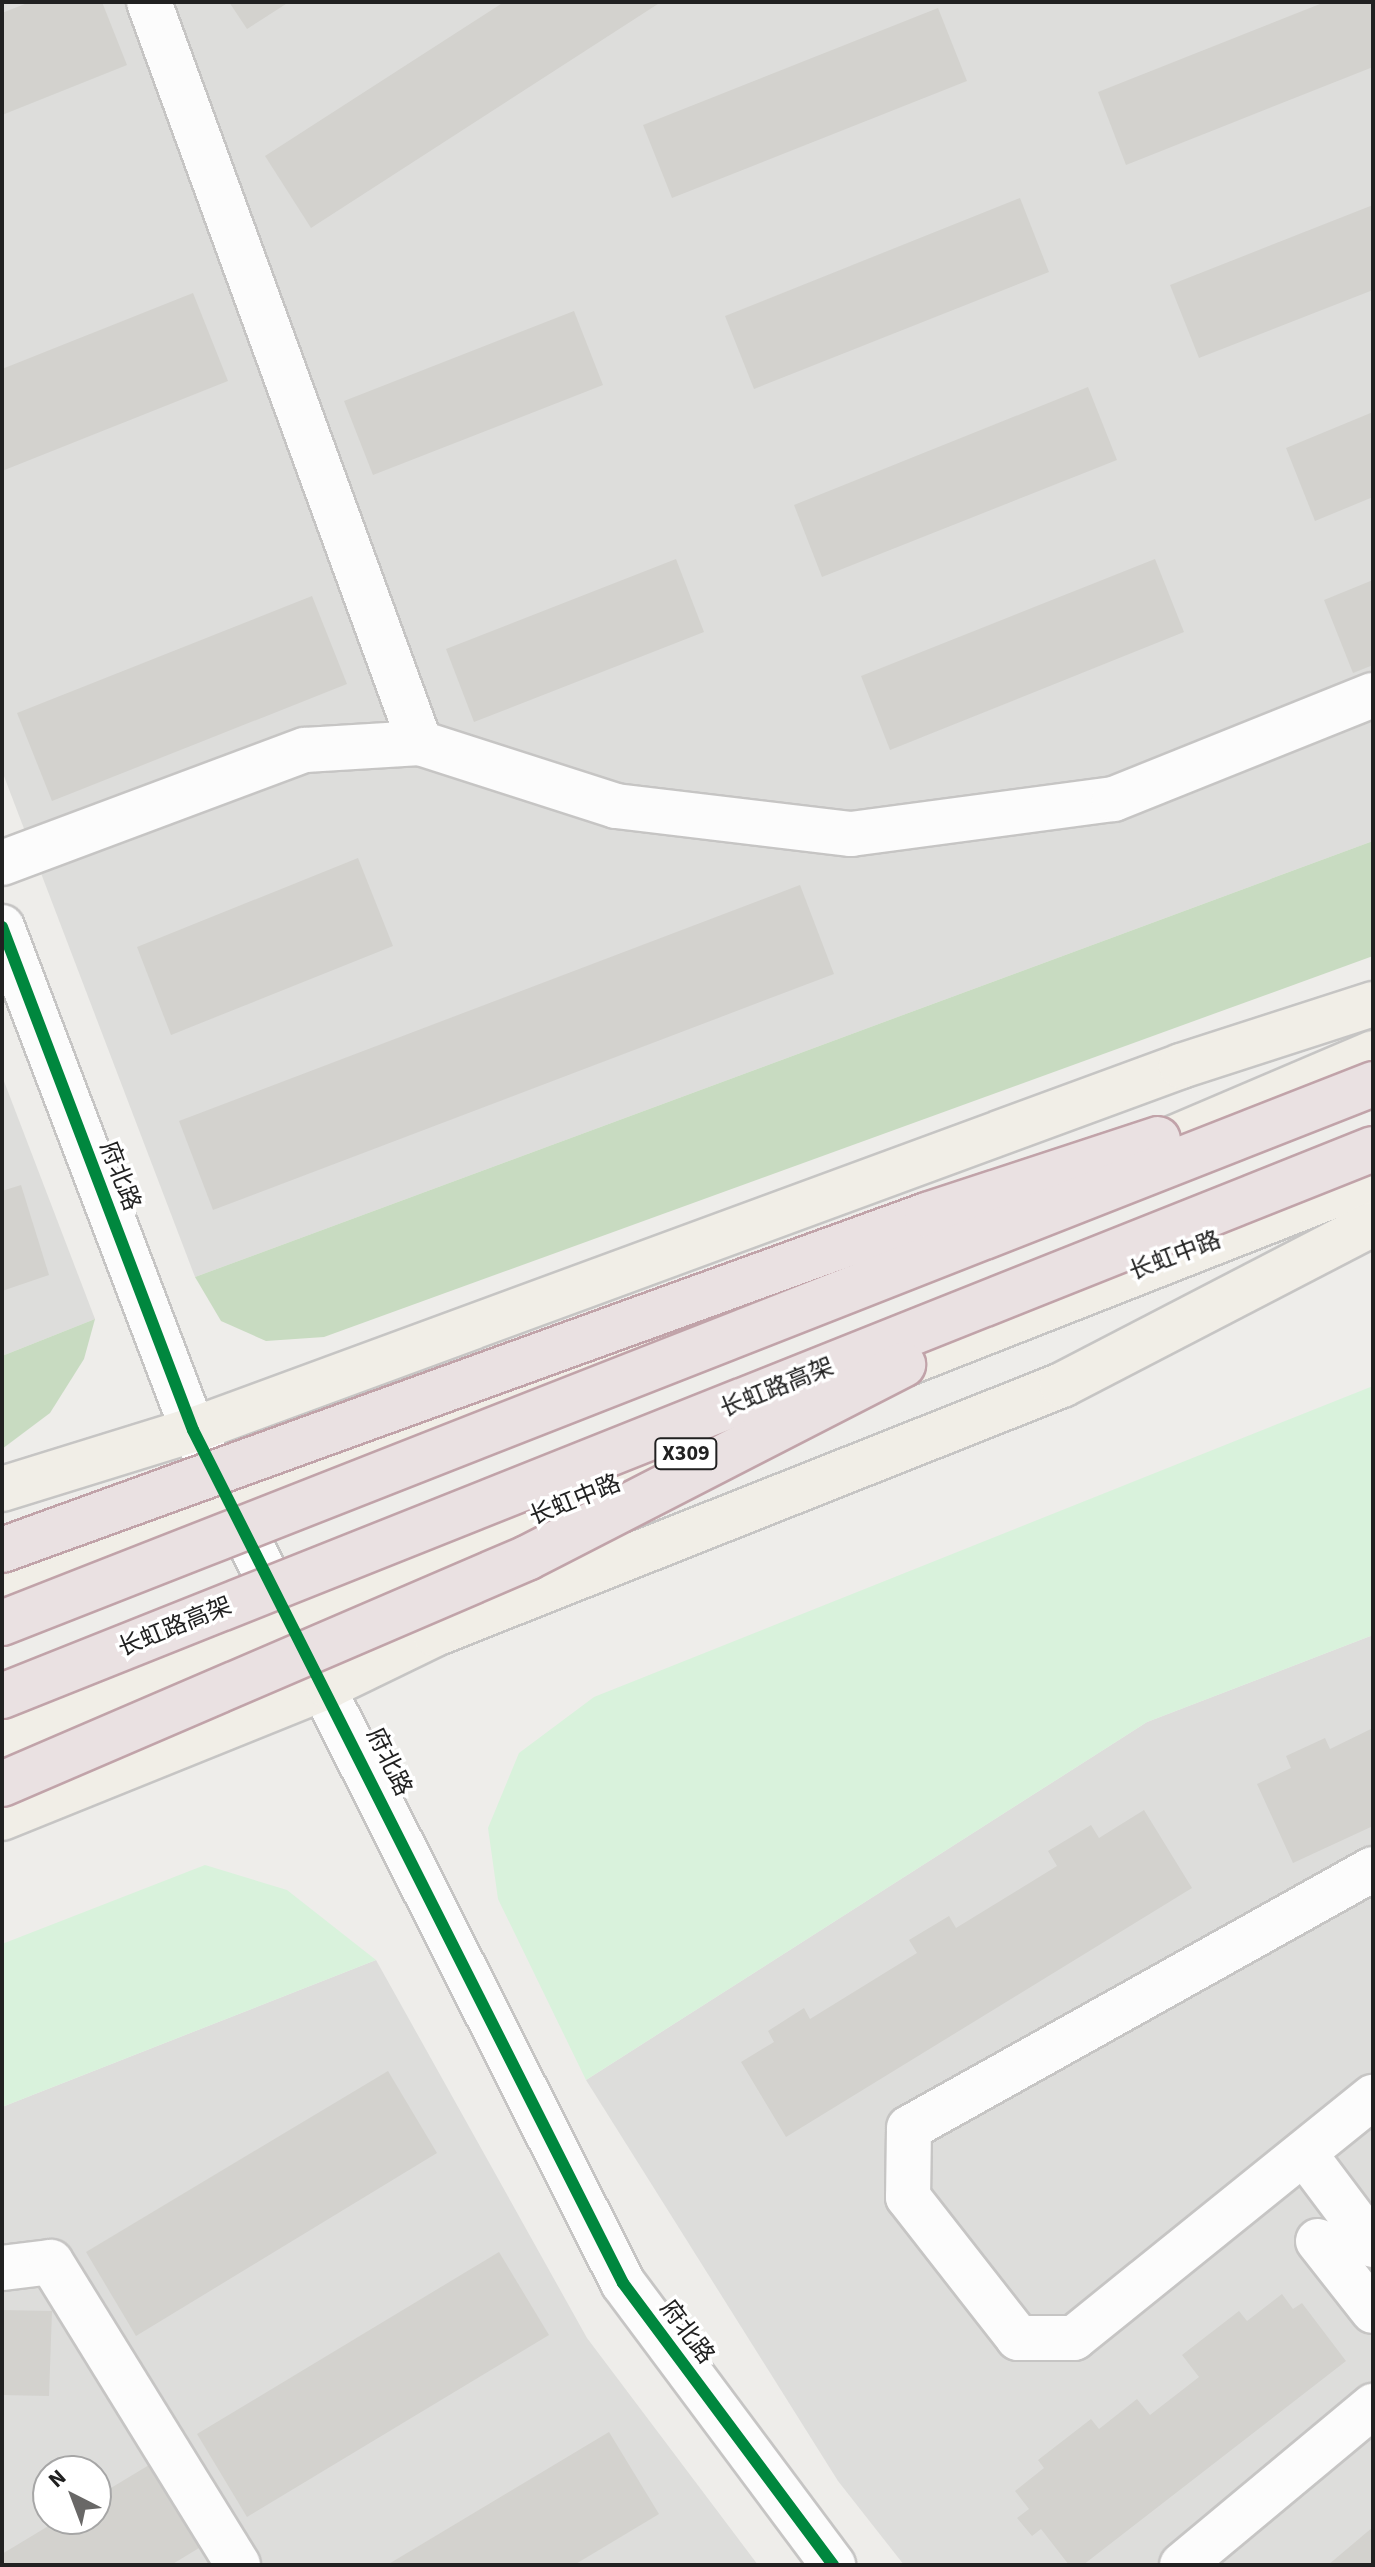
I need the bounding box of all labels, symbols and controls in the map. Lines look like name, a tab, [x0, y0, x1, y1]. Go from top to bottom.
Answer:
street label: 府北路	[94, 1137, 146, 1215]
street label: 长虹中路	[1125, 1225, 1225, 1287]
street label: 长虹路高架	[716, 1352, 838, 1424]
road number: X309	[654, 1436, 718, 1472]
street label: 长虹中路	[525, 1469, 625, 1531]
street label: 长虹路高架	[114, 1591, 236, 1663]
street label: 府北路	[360, 1723, 418, 1801]
street label: 府北路	[654, 2295, 720, 2369]
north arrow	[32, 2455, 112, 2535]
text: N	[41, 2462, 73, 2495]

